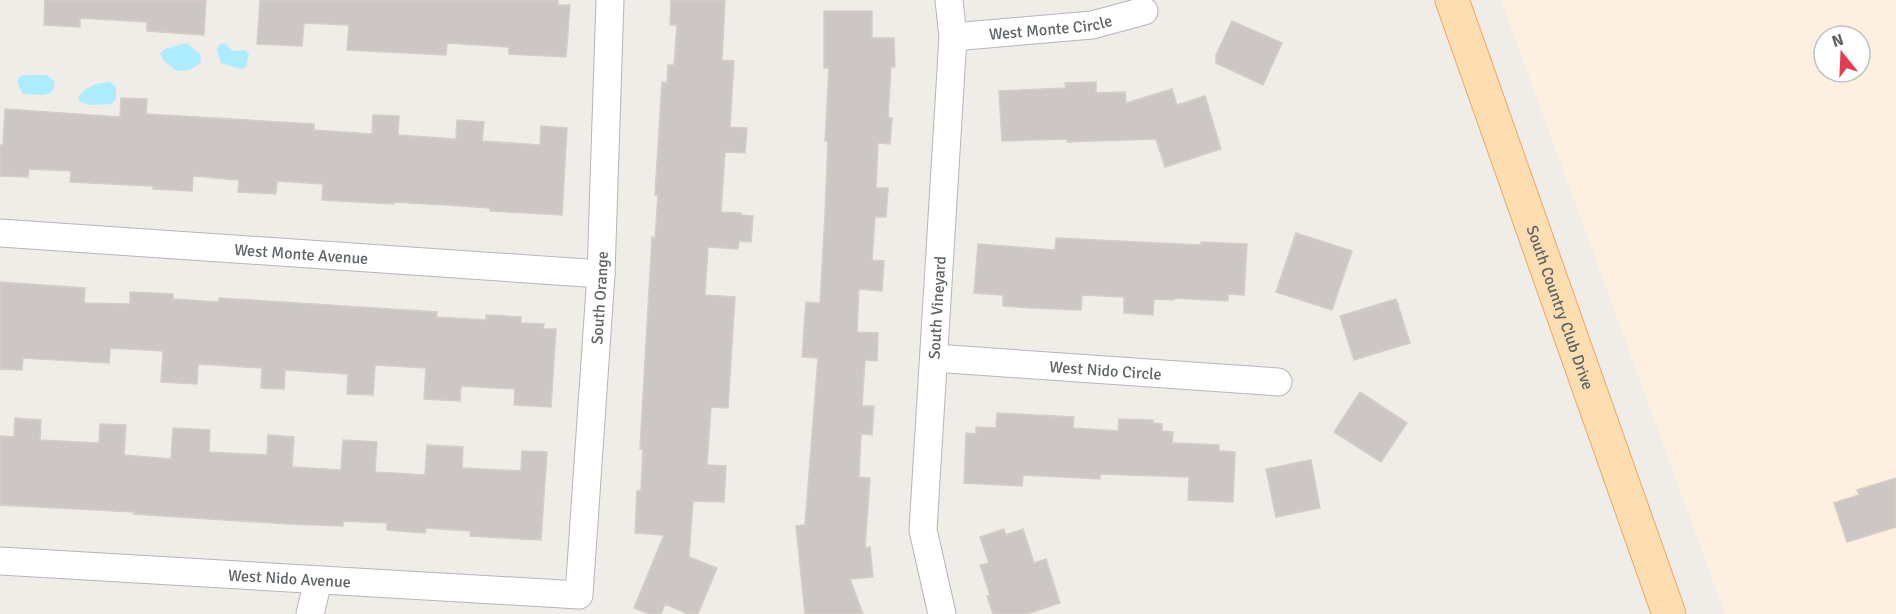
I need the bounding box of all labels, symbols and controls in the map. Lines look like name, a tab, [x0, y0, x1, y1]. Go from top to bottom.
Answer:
street label: West Monte Circle	[988, 11, 1115, 45]
north arrow	[1812, 24, 1872, 84]
text: N	[1829, 29, 1846, 52]
street label: South Country Club Drive	[1521, 223, 1598, 393]
street label: West Monte Avenue	[234, 240, 369, 269]
street label: South Orange	[587, 251, 613, 345]
street label: South Vineyard	[924, 255, 951, 360]
street label: West Nido Circle	[1049, 357, 1162, 385]
street label: West Nido Avenue	[228, 565, 351, 593]

